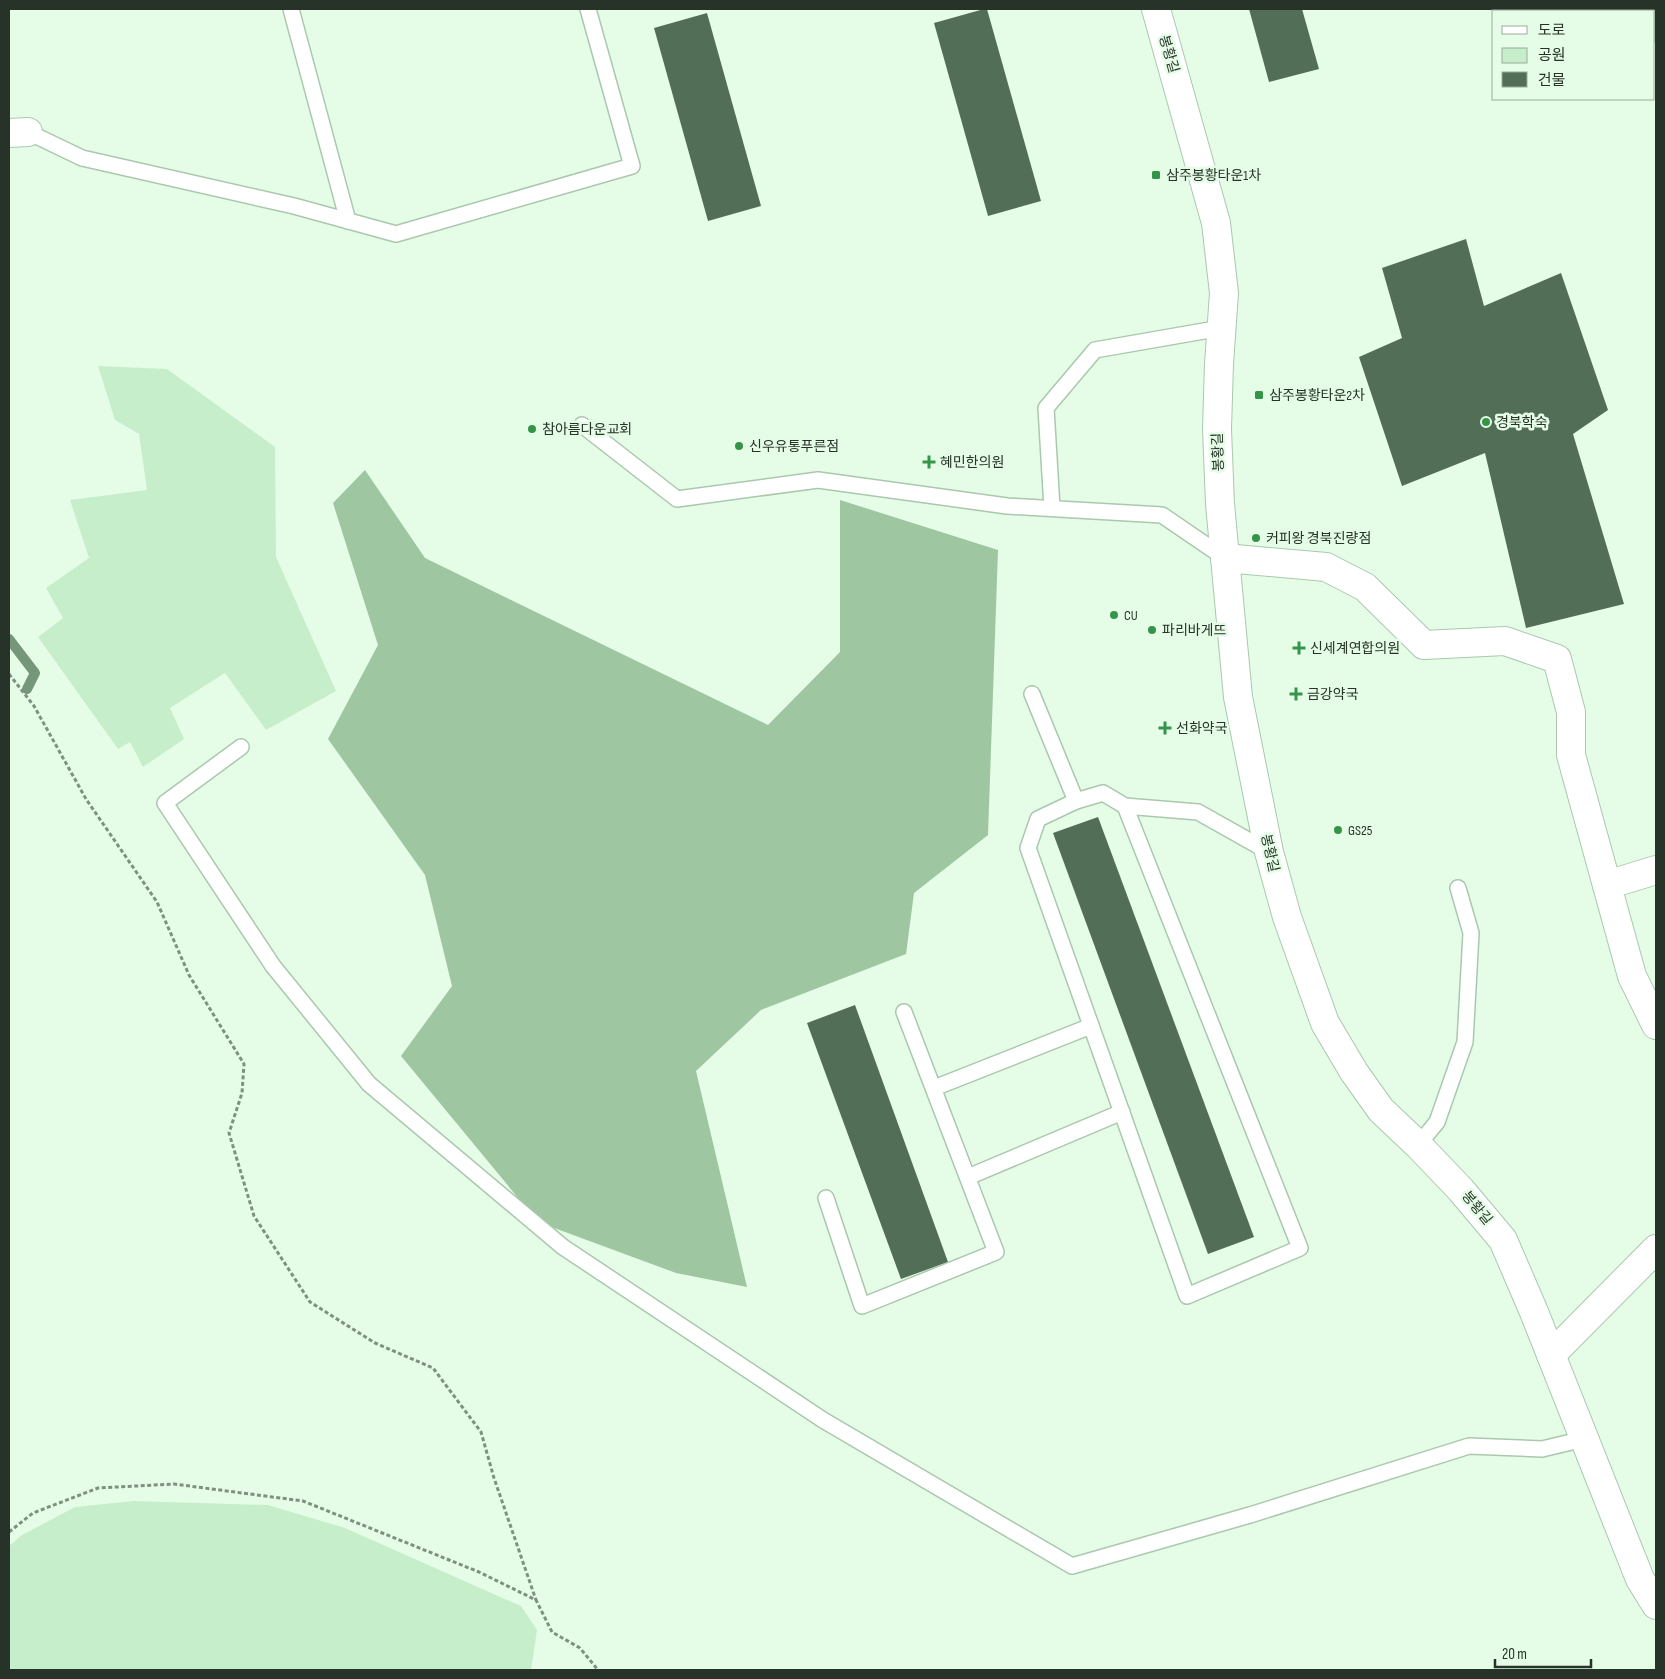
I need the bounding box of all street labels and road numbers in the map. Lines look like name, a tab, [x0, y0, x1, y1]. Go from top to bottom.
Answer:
street label: 봉황길	[1156, 33, 1182, 75]
street label: 봉황길	[1209, 432, 1227, 472]
street label: 봉황길	[1257, 832, 1283, 874]
street label: 봉황길	[1458, 1188, 1496, 1228]

